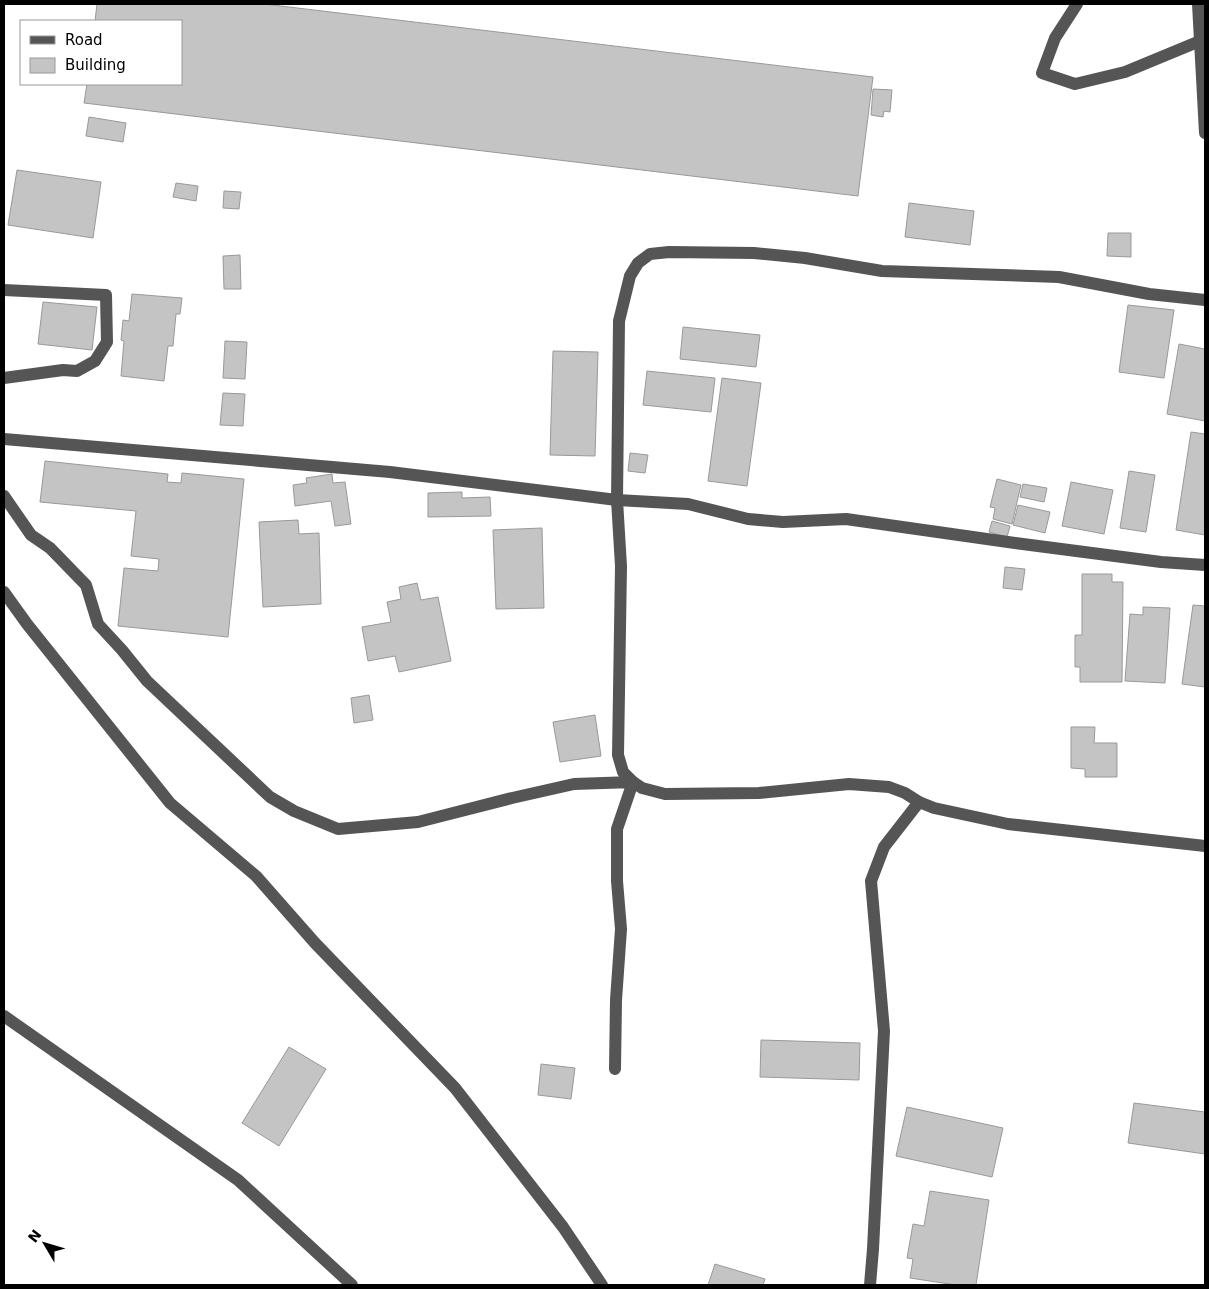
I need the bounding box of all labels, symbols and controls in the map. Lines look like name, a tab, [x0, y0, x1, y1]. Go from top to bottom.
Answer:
legend	[20, 20, 182, 85]
text: Road	[65, 31, 103, 49]
text: Building	[65, 56, 126, 74]
north arrow	[20, 1219, 70, 1269]
text: N	[25, 1226, 45, 1246]

